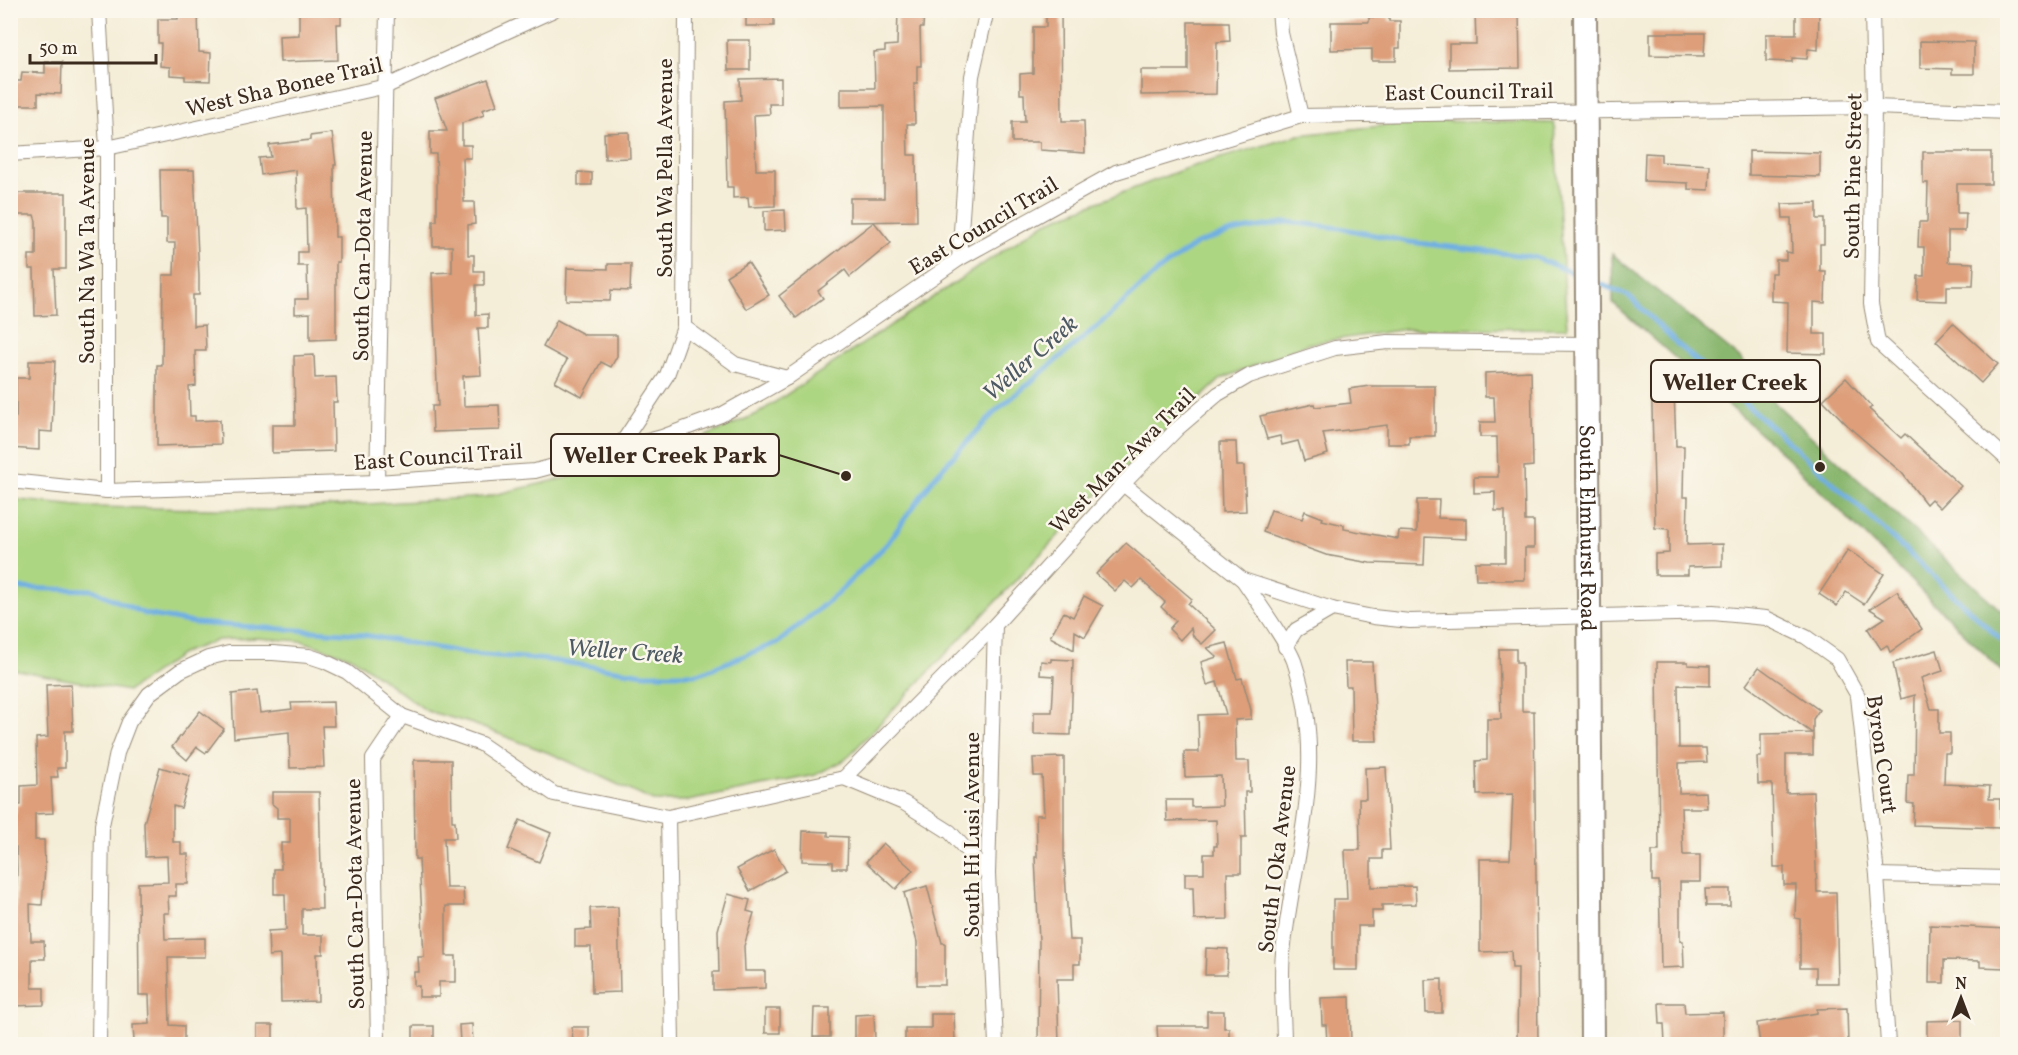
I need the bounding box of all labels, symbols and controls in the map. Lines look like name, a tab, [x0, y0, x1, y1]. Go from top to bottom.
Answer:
scale bar	[30, 27, 156, 65]
text: 50 m	[39, 37, 78, 62]
street label: West Sha Bonee Trail	[183, 51, 386, 126]
street label: South Wa Pella Avenue	[651, 58, 682, 278]
street label: East Council Trail	[1384, 77, 1554, 110]
street label: South Pine Street	[1838, 92, 1871, 260]
street label: South Can-Dota Avenue	[347, 130, 382, 362]
street label: South Na Wa Ta Avenue	[73, 138, 104, 364]
street label: East Council Trail	[904, 170, 1065, 284]
water label: Weller Creek	[976, 308, 1086, 411]
callout: Weller Creek	[1651, 360, 1820, 402]
text: Weller Creek	[1663, 367, 1808, 401]
street label: West Man-Awa Trail	[1044, 382, 1204, 542]
street label: South Elmhurst Road	[1570, 424, 1602, 632]
callout: Weller Creek Park	[551, 434, 779, 476]
street label: East Council Trail	[353, 437, 524, 480]
text: Weller Creek Park	[563, 440, 768, 474]
water label: Weller Creek	[566, 632, 684, 674]
street label: Byron Court	[1857, 693, 1904, 816]
street label: South Hi Lusi Avenue	[958, 732, 989, 938]
street label: South I Oka Avenue	[1252, 764, 1305, 955]
street label: South Can-Dota Avenue	[339, 778, 374, 1010]
north arrow	[1931, 968, 1991, 1028]
text: N	[1955, 974, 1967, 996]

